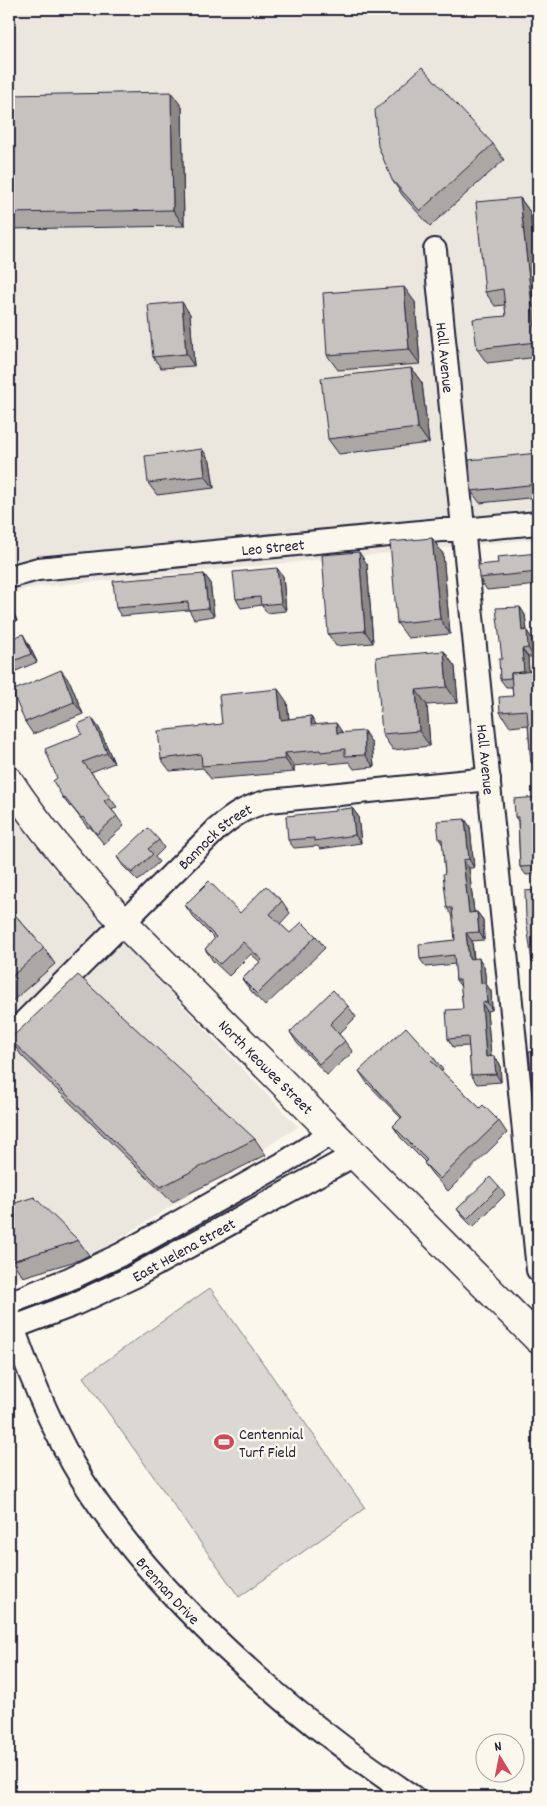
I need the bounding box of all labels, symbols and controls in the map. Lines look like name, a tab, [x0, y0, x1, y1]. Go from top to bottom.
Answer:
street label: Hall Avenue	[428, 321, 458, 394]
street label: Leo Street	[240, 534, 306, 563]
street label: Hall Avenue	[469, 723, 499, 796]
street label: Bannock Street	[174, 799, 256, 876]
street label: North Keowee Street	[212, 1015, 318, 1121]
street label: East Helena Street	[129, 1214, 240, 1289]
place label: Centennial Turf Field	[239, 1424, 303, 1465]
sports icon: Centennial Turf Field	[213, 1431, 235, 1453]
street label: Brennan Drive	[130, 1553, 204, 1631]
north arrow	[474, 1734, 524, 1784]
text: N	[493, 1737, 503, 1758]

